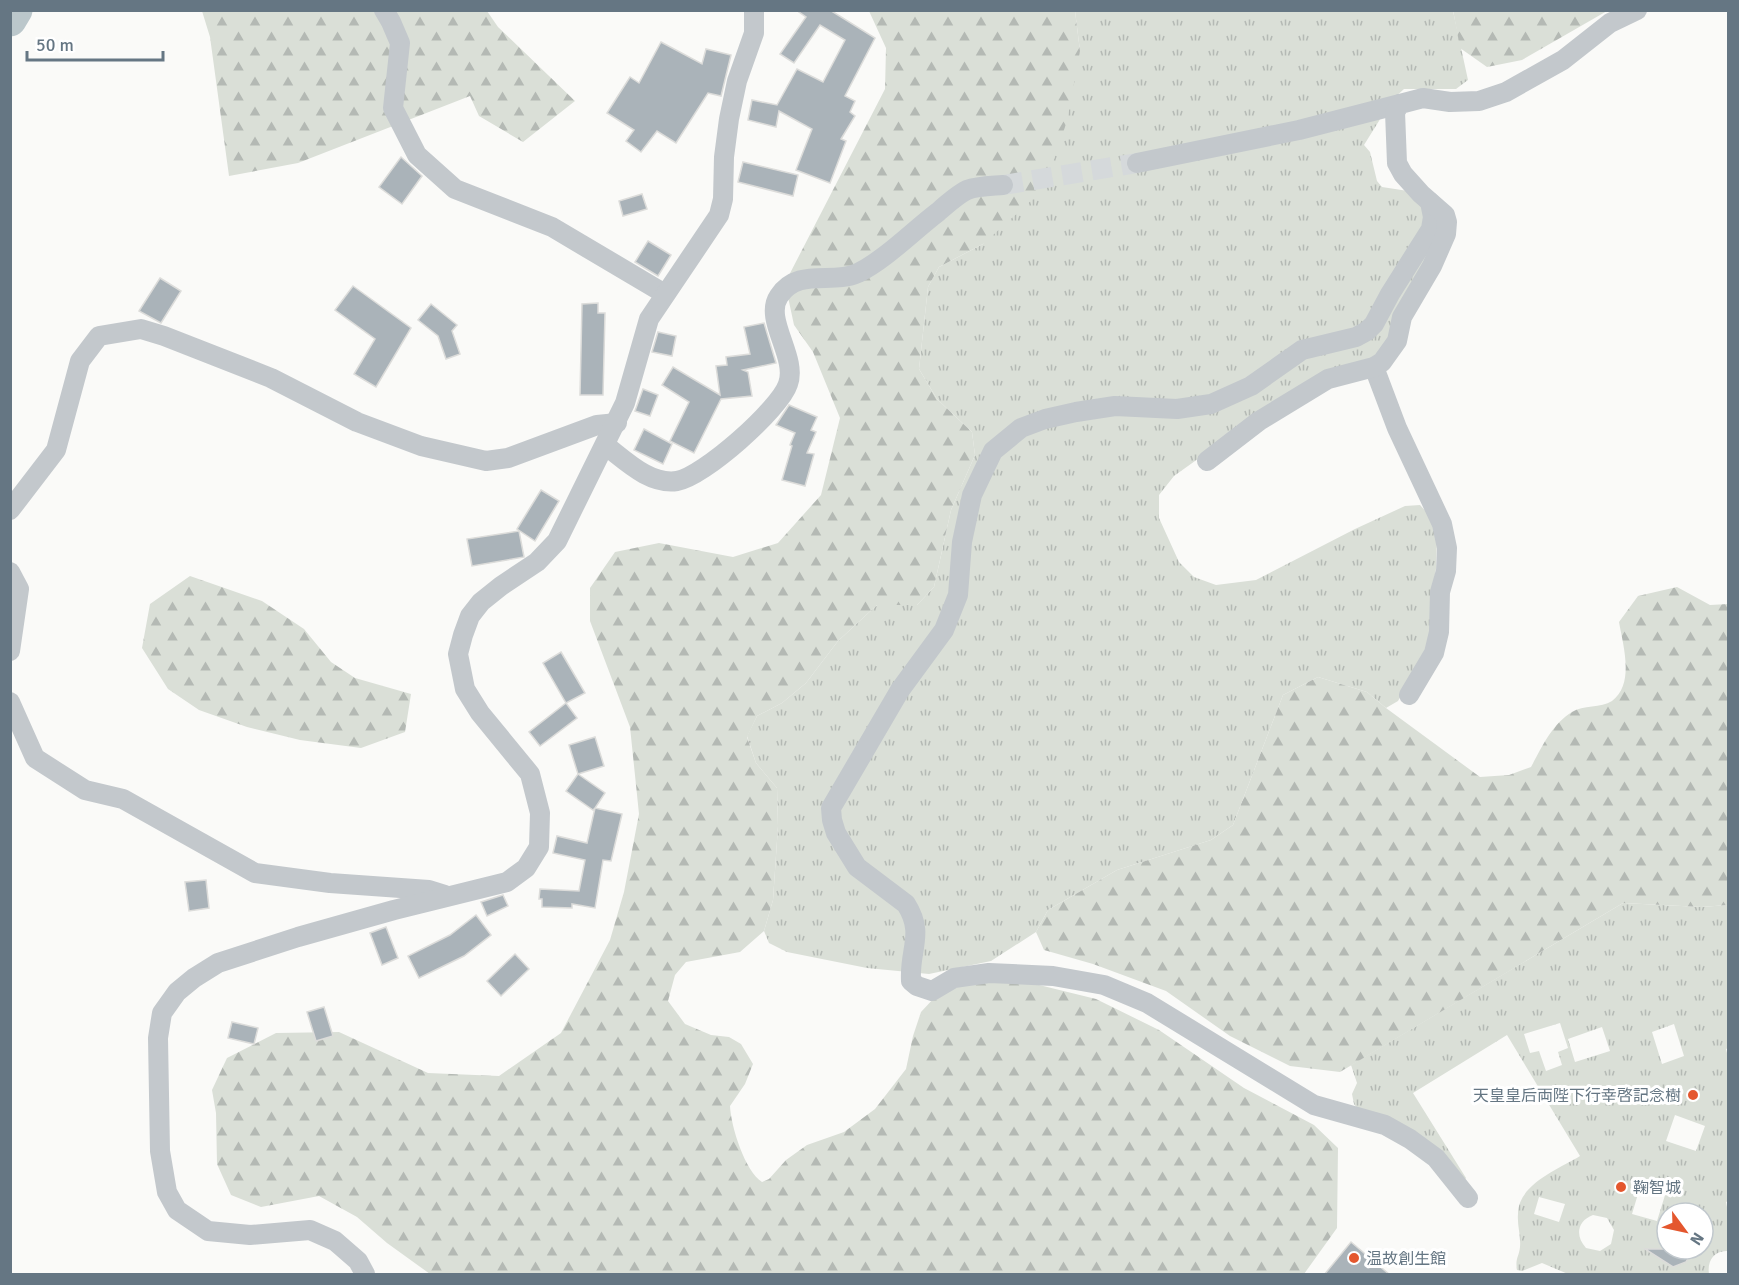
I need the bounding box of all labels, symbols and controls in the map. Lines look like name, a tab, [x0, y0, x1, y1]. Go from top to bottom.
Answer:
scale bar	[27, 24, 164, 62]
text: 50 m	[36, 34, 74, 56]
place label: 天皇皇后両陛下行幸啓記念樹	[1473, 1086, 1681, 1106]
marker: 天皇皇后両陛下行幸啓記念樹	[1686, 1088, 1700, 1102]
place label: 鞠智城	[1633, 1178, 1681, 1198]
marker: 鞠智城	[1614, 1180, 1628, 1194]
north arrow	[1655, 1201, 1715, 1261]
text: N	[1685, 1229, 1708, 1249]
place label: 温故創生館	[1366, 1249, 1446, 1269]
marker: 温故創生館	[1347, 1251, 1361, 1265]

